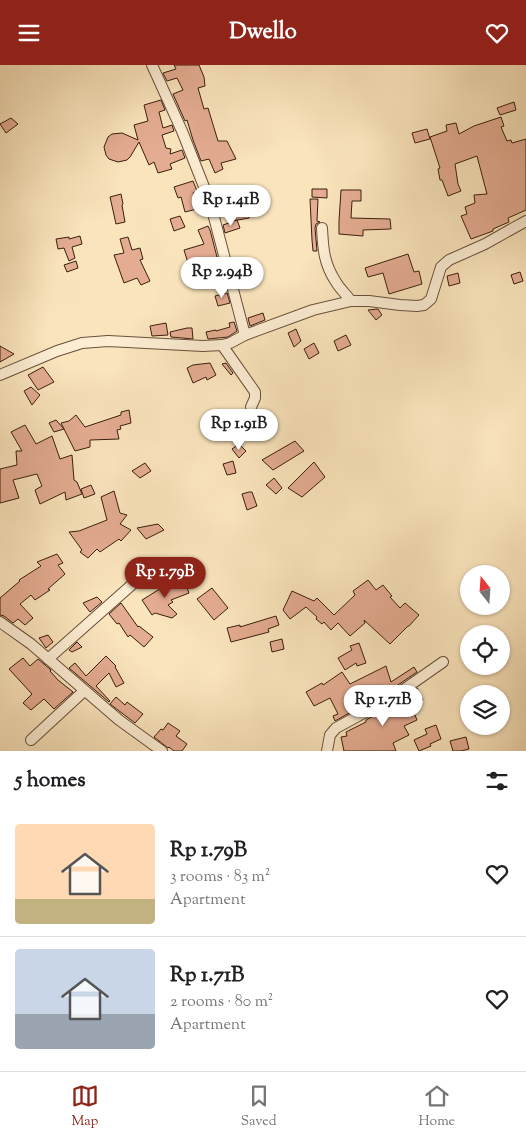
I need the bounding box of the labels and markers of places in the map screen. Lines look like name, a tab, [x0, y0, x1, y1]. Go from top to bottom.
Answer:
pin: Rp 1.41B	[179, 185, 283, 227]
pin: Rp 2.94B	[170, 257, 274, 299]
pin: Rp 1.91B	[187, 409, 291, 451]
pin: Rp 1.79B	[113, 557, 217, 599]
pin: Rp 1.71B	[331, 685, 435, 727]

